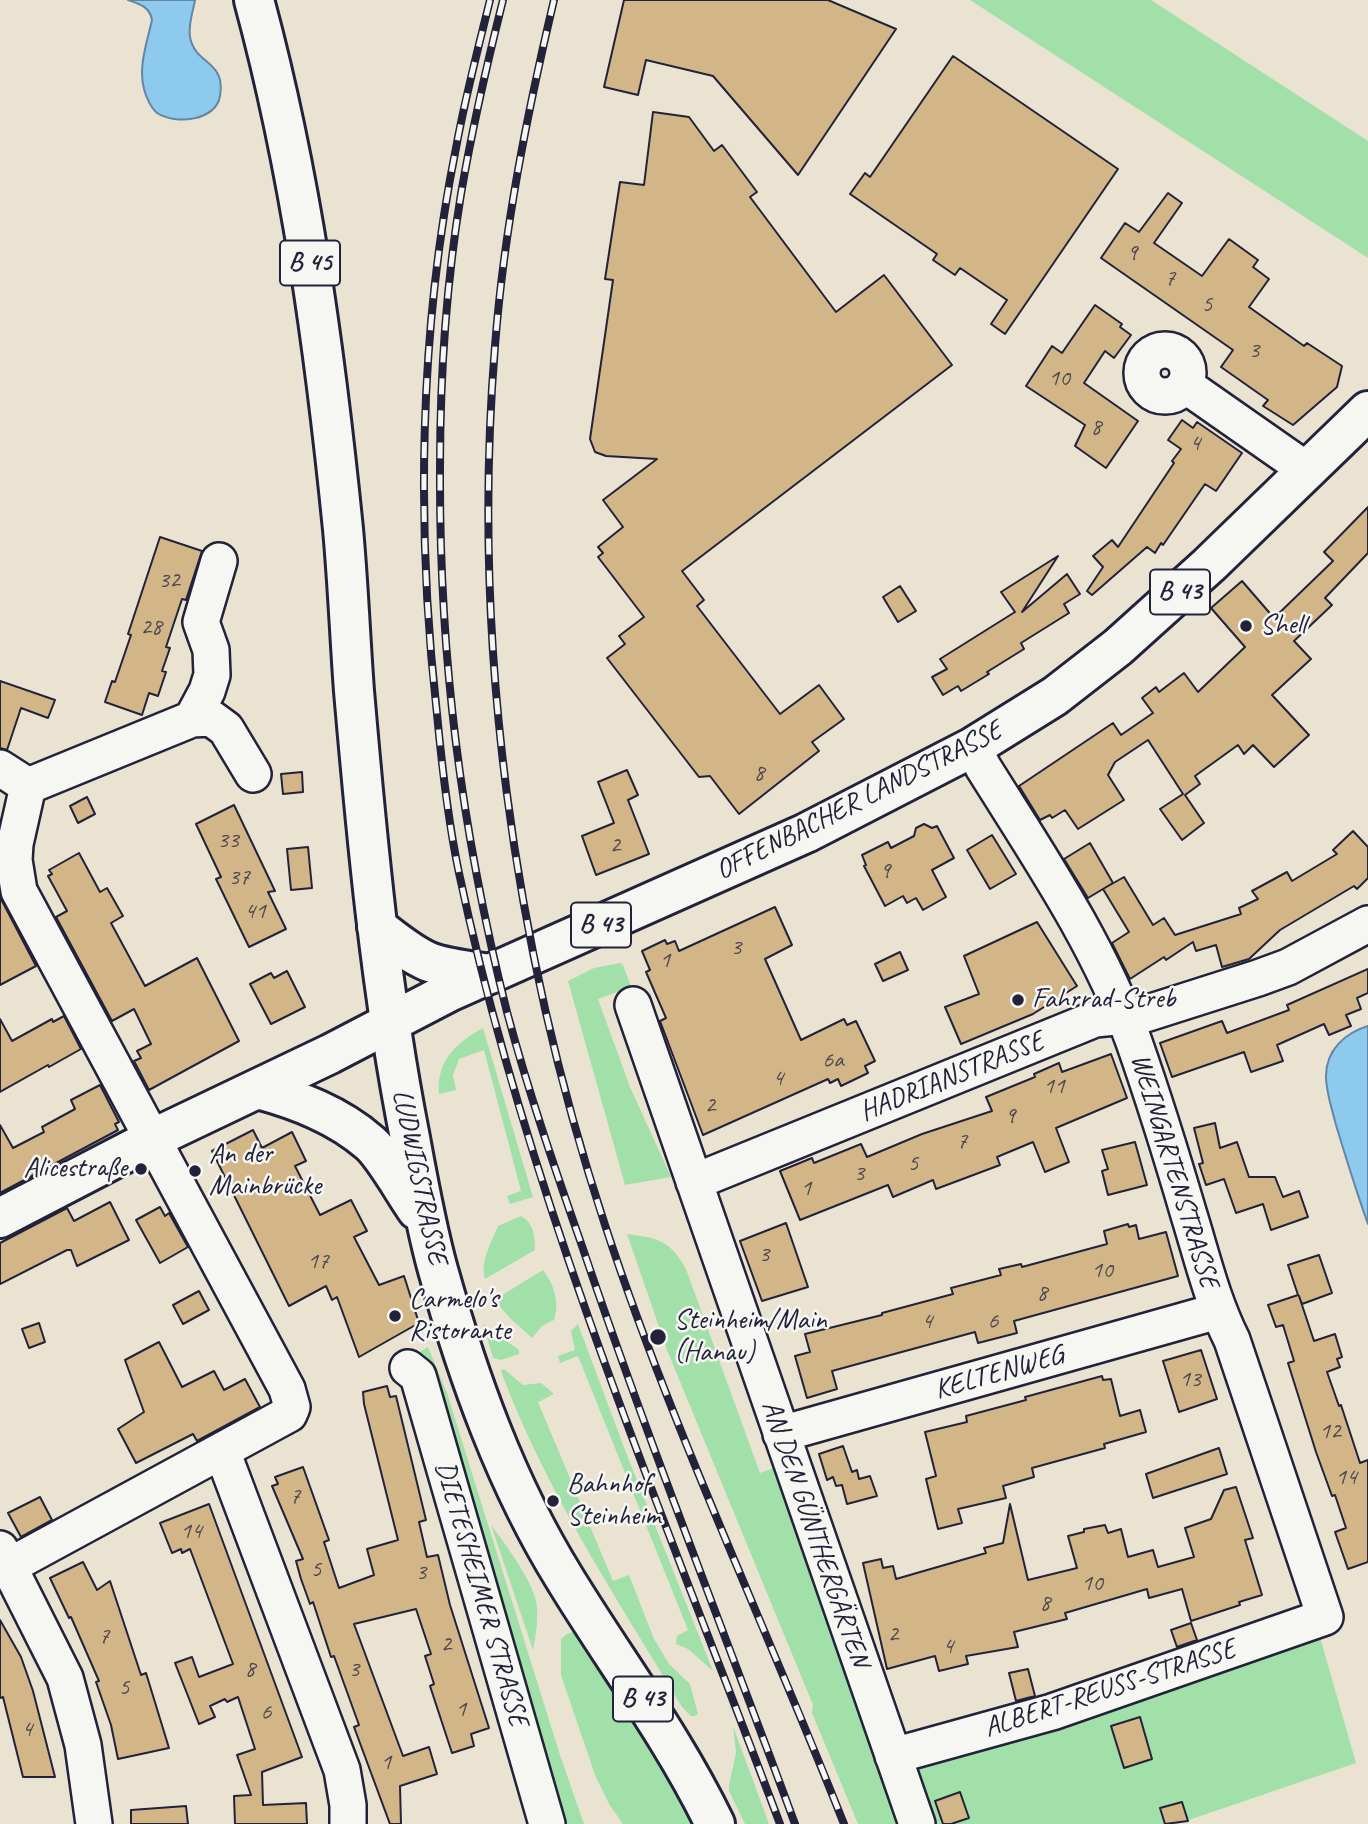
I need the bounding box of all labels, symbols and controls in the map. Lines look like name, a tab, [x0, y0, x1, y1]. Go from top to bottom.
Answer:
road number: B 45	[280, 240, 340, 286]
house number: 9	[1127, 240, 1137, 268]
house number: 7	[1165, 265, 1175, 293]
house number: 5	[1202, 291, 1212, 319]
house number: 3	[1249, 337, 1259, 365]
house number: 10	[1048, 365, 1070, 393]
house number: 8	[1091, 414, 1101, 442]
house number: 4	[1190, 430, 1200, 458]
house number: 32	[158, 567, 180, 595]
road number: B 43	[1150, 570, 1210, 614]
place label: Shell	[1260, 609, 1306, 643]
house number: 28	[140, 614, 162, 642]
marker: Shell	[1238, 618, 1254, 634]
street label: OFFENBACHER LANDSTRASSE	[710, 714, 1008, 888]
house number: 8	[754, 760, 764, 788]
house number: 33	[217, 827, 239, 855]
house number: 2	[610, 832, 620, 860]
house number: 9	[880, 858, 890, 886]
house number: 37	[228, 864, 250, 892]
house number: 41	[244, 898, 266, 926]
road number: B 43	[571, 902, 631, 948]
house number: 3	[731, 934, 741, 962]
house number: 1	[660, 947, 670, 975]
place label: Fahrrad-Streb	[1032, 983, 1175, 1017]
marker: Fahrrad-Streb	[1010, 992, 1026, 1008]
street label: HADRIANSTRASSE	[855, 1025, 1049, 1129]
house number: 6a	[822, 1047, 844, 1075]
street label: WEINGARTENSTRASSE	[1122, 1050, 1226, 1292]
house number: 4	[773, 1065, 783, 1093]
house number: 11	[1043, 1073, 1065, 1101]
street label: LUDWIGSTRASSE	[384, 1087, 454, 1267]
house number: 2	[705, 1092, 715, 1120]
house number: 9	[1005, 1103, 1015, 1131]
house number: 7	[957, 1128, 967, 1156]
place label: An der Mainbrücke	[209, 1138, 321, 1204]
house number: 5	[908, 1150, 918, 1178]
place label: Alicestraße	[23, 1152, 127, 1186]
house number: 3	[854, 1160, 864, 1188]
marker: Alicestraße	[133, 1161, 149, 1177]
marker: An der Mainbrücke	[187, 1163, 203, 1179]
house number: 1	[801, 1175, 811, 1203]
house number: 3	[759, 1241, 769, 1269]
house number: 17	[307, 1248, 329, 1276]
house number: 10	[1091, 1257, 1113, 1285]
house number: 8	[1037, 1280, 1047, 1308]
place label: Carmelo's Ristorante	[409, 1283, 510, 1349]
place label: Steinheim/Main (Hanau)	[674, 1304, 827, 1370]
marker: Carmelo's Ristorante	[387, 1308, 403, 1324]
house number: 4	[922, 1308, 932, 1336]
house number: 6	[988, 1308, 998, 1336]
marker: Steinheim/Main (Hanau)	[648, 1327, 668, 1347]
street label: KELTENWEG	[931, 1339, 1067, 1407]
house number: 13	[1179, 1366, 1201, 1394]
street label: AN DEN GÜNTHERGÄRTEN	[754, 1396, 876, 1672]
house number: 12	[1319, 1418, 1341, 1446]
street label: DIETESHEIMER STRASSE	[427, 1458, 535, 1730]
house number: 14	[1335, 1464, 1357, 1492]
place label: Bahnhof Steinheim	[567, 1468, 660, 1534]
house number: 7	[290, 1483, 300, 1511]
marker: Bahnhof Steinheim	[545, 1493, 561, 1509]
house number: 14	[180, 1518, 202, 1546]
house number: 5	[311, 1556, 321, 1584]
house number: 3	[416, 1559, 426, 1587]
house number: 10	[1081, 1570, 1103, 1598]
house number: 8	[1040, 1590, 1050, 1618]
house number: 2	[888, 1621, 898, 1649]
house number: 7	[99, 1623, 109, 1651]
house number: 2	[441, 1631, 451, 1659]
street label: ALBERT-REUSS-STRASSE	[980, 1632, 1240, 1746]
house number: 4	[943, 1633, 953, 1661]
house number: 8	[245, 1656, 255, 1684]
house number: 3	[349, 1656, 359, 1684]
house number: 5	[119, 1674, 129, 1702]
road number: B 43	[613, 1676, 673, 1722]
house number: 1	[456, 1696, 466, 1724]
house number: 6	[261, 1699, 271, 1727]
house number: 4	[22, 1716, 32, 1744]
house number: 1	[381, 1749, 391, 1777]

